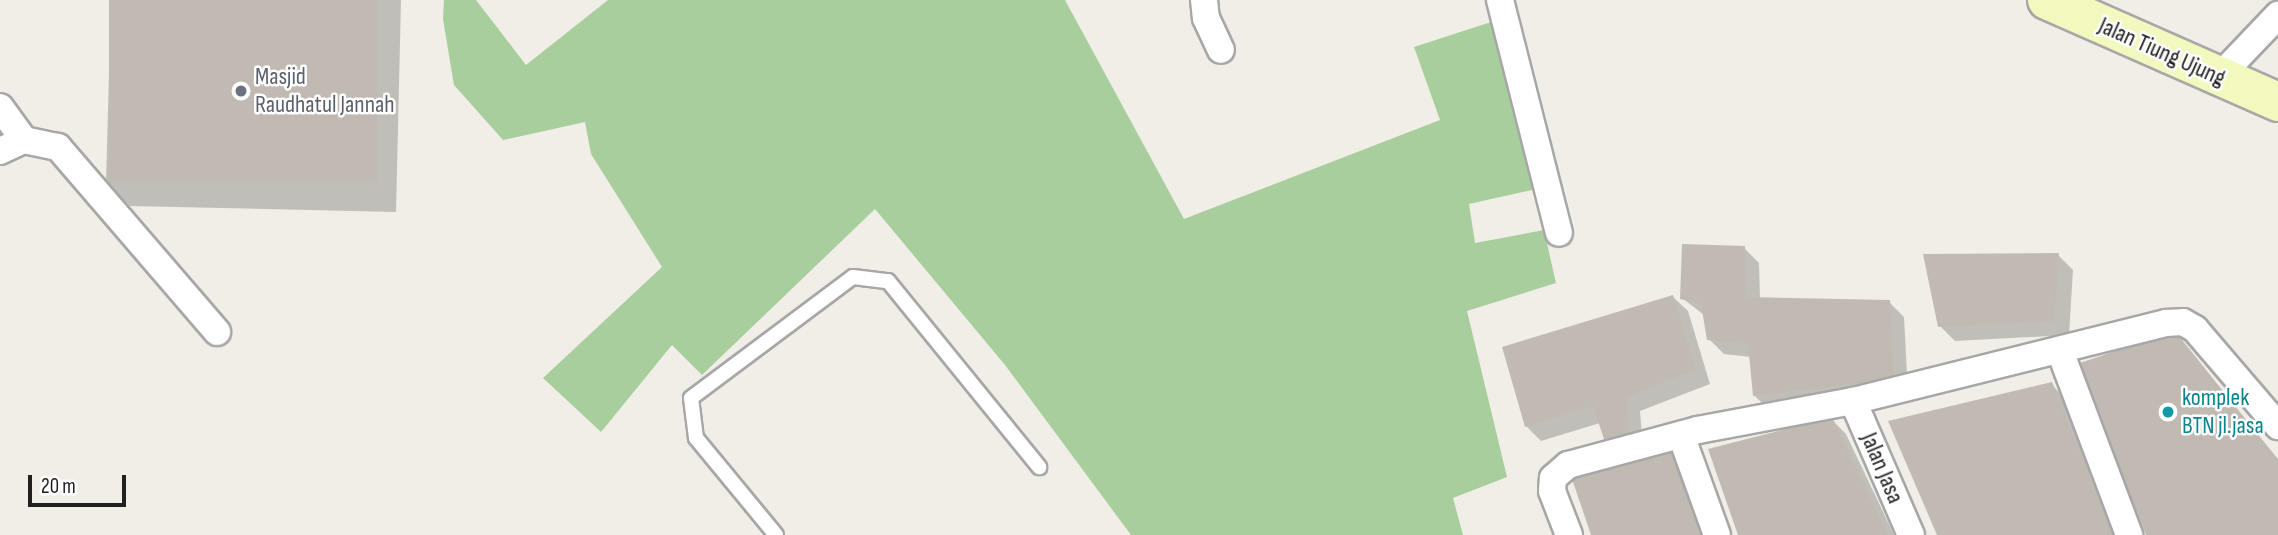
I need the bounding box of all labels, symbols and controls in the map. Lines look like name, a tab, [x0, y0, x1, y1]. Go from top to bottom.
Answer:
street label: Jalan Tiung Ujung	[2094, 11, 2230, 93]
place label: Masjid Raudhatul Jannah	[255, 63, 394, 119]
marker: Masjid Raudhatul Jannah	[233, 83, 249, 99]
place label: komplek BTN jl.jasa	[2182, 384, 2264, 440]
marker: komplek BTN jl.jasa	[2160, 404, 2176, 420]
street label: Jalan Jasa	[1854, 428, 1910, 508]
scale bar	[32, 462, 130, 506]
text: 20 m	[41, 474, 76, 499]

